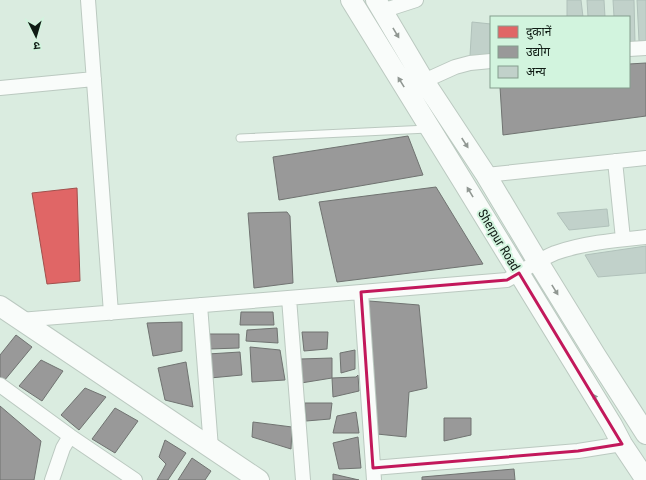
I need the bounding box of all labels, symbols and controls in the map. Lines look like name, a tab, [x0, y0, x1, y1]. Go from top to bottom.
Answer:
north arrow	[16, 16, 56, 56]
legend	[490, 16, 630, 88]
text: दुकानें	[526, 25, 552, 40]
one-way arrow	[392, 28, 399, 39]
text: उ	[32, 39, 41, 52]
text: उद्योग	[526, 44, 550, 59]
text: अन्य	[526, 65, 547, 79]
one-way arrow	[398, 76, 405, 88]
one-way arrow	[462, 137, 469, 149]
one-way arrow	[466, 187, 474, 197]
street label: Sherpur Road	[475, 207, 523, 273]
one-way arrow	[552, 284, 559, 296]
one-way arrow	[592, 394, 600, 404]

